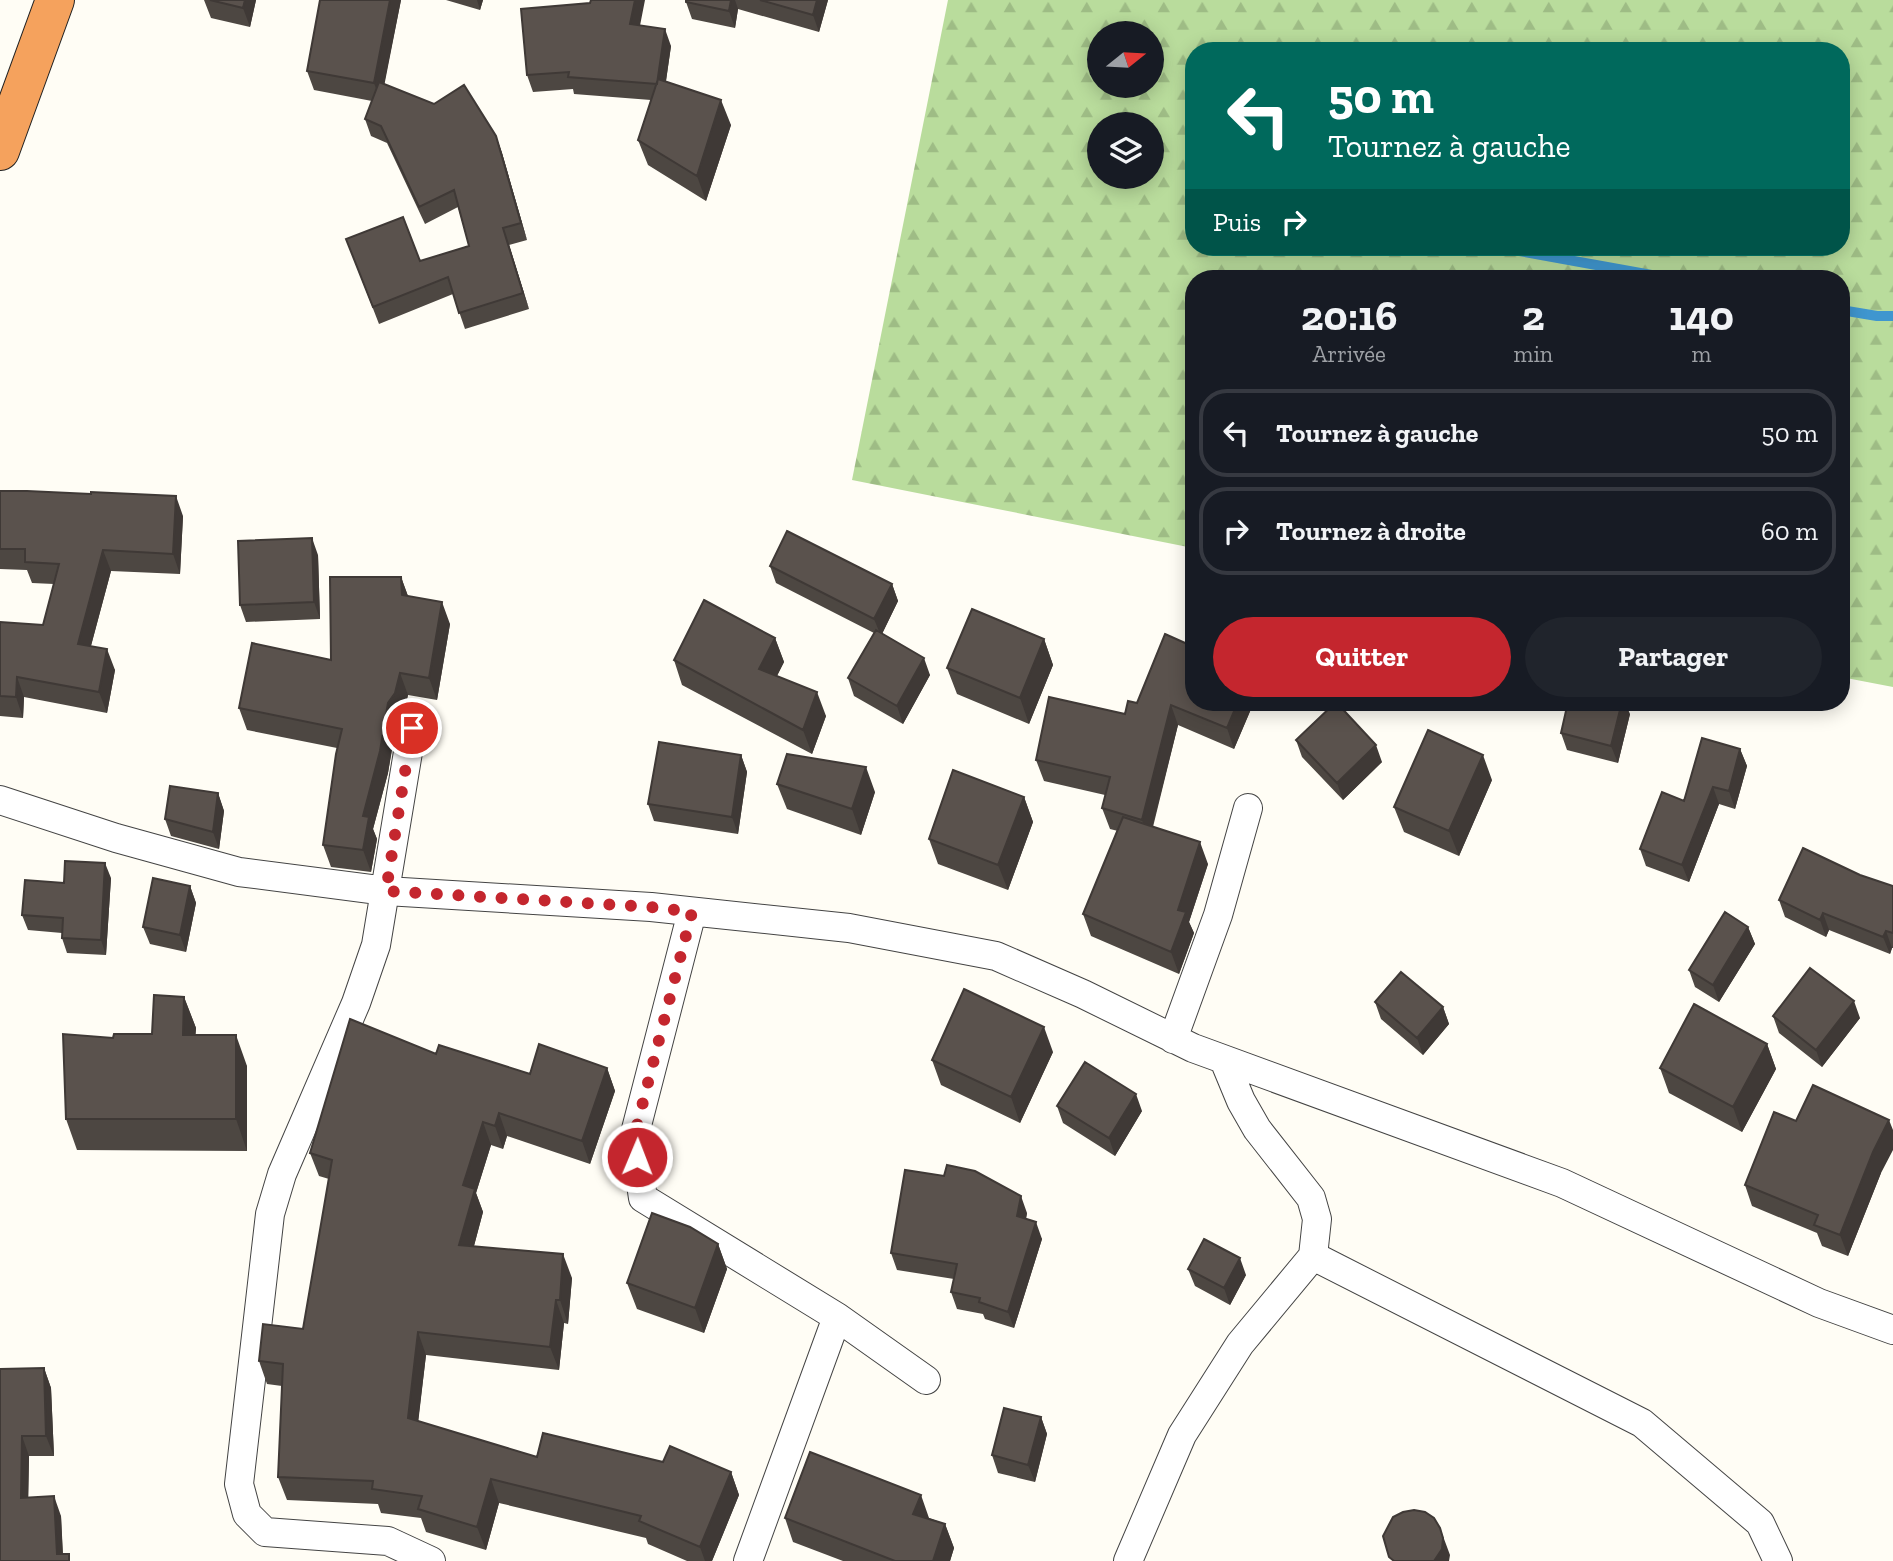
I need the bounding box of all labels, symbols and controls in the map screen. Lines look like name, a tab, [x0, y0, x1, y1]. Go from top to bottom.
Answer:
north arrow	[1087, 21, 1164, 98]
map controls	[1087, 21, 1164, 189]
text: 50 m	[1328, 67, 1434, 126]
icon: left	[1213, 70, 1304, 161]
button: layers	[1087, 112, 1164, 189]
text: Tournez à gauche	[1328, 127, 1571, 165]
icon: right	[1275, 203, 1313, 241]
text: Puis	[1213, 206, 1261, 238]
text: 20:16	[1301, 290, 1398, 341]
text: 2	[1522, 290, 1545, 341]
text: 140	[1669, 290, 1734, 341]
text: Arrivée	[1313, 340, 1386, 368]
text: min	[1514, 340, 1553, 368]
text: m	[1692, 340, 1711, 368]
icon: left	[1217, 414, 1255, 452]
text: Tournez à gauche	[1276, 417, 1478, 449]
text: 50 m	[1761, 417, 1818, 449]
icon: right	[1217, 512, 1255, 550]
text: Tournez à droite	[1276, 515, 1466, 547]
text: 60 m	[1761, 515, 1818, 547]
button: Quitter	[1213, 617, 1511, 697]
button: Partager	[1525, 617, 1822, 697]
pin	[382, 698, 442, 758]
icon: arrive	[393, 709, 431, 747]
position arrow	[600, 1120, 674, 1194]

